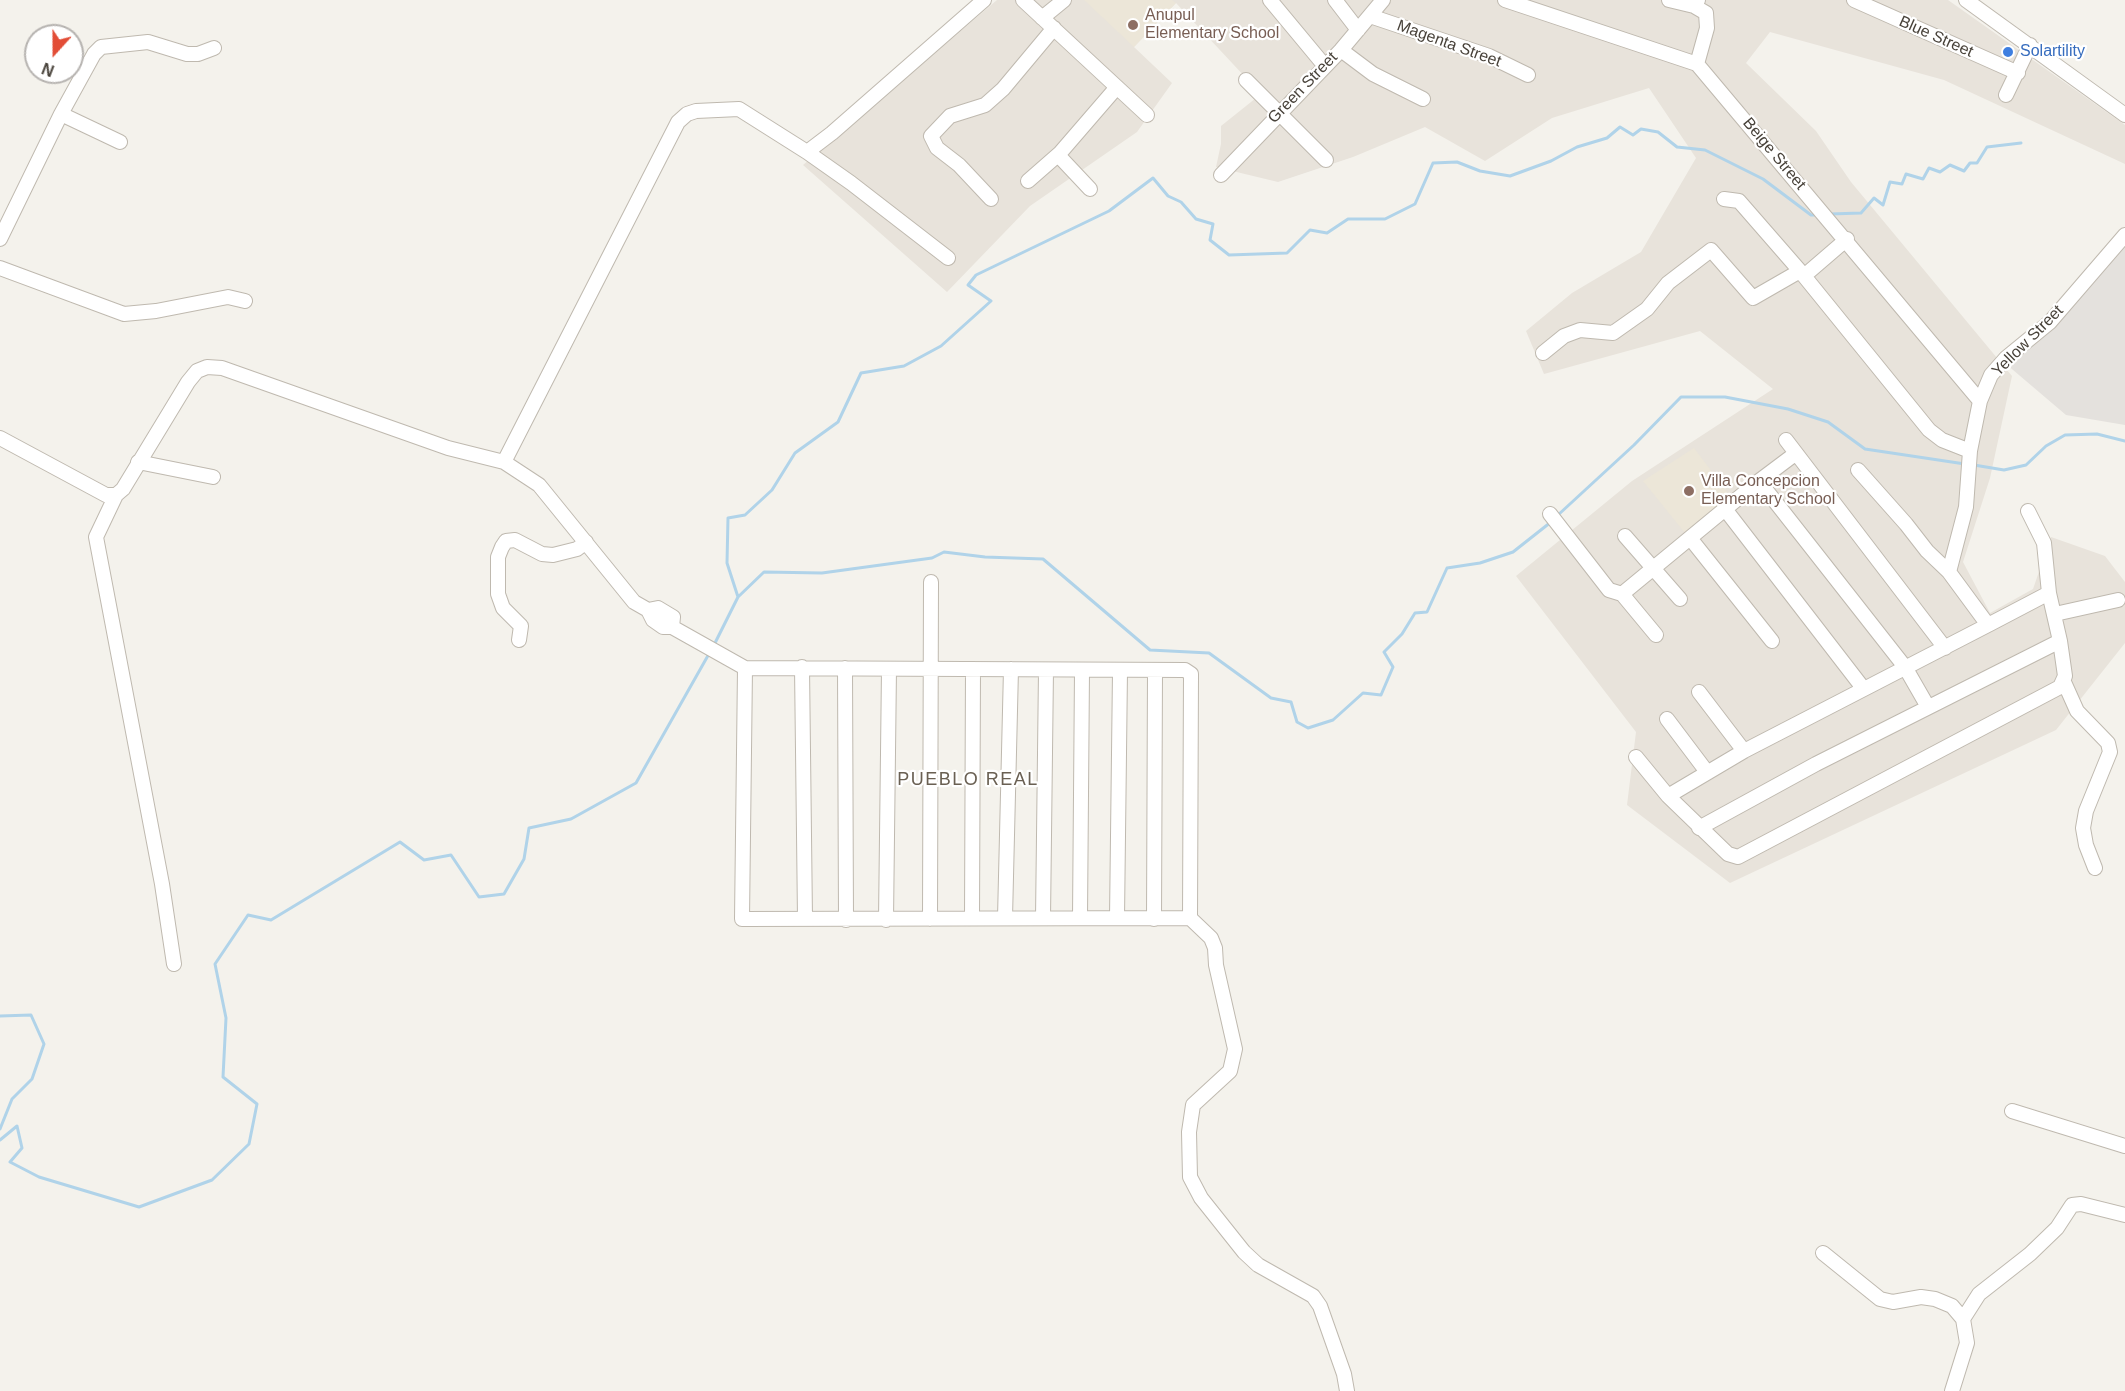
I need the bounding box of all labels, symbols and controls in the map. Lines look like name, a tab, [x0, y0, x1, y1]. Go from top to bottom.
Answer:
place label: Anupul Elementary School	[1145, 6, 1279, 44]
street label: Blue Street	[1896, 12, 1976, 62]
street label: Magenta Street	[1394, 16, 1504, 72]
marker: Anupul Elementary School	[1126, 18, 1140, 32]
north arrow	[24, 24, 84, 84]
place label: Solartility	[2020, 42, 2085, 62]
marker: Solartility	[2001, 45, 2015, 59]
street label: Green Street	[1264, 48, 1342, 128]
text: N	[40, 59, 57, 79]
street label: Beige Street	[1738, 114, 1810, 194]
street label: Yellow Street	[1988, 301, 2068, 381]
place label: Villa Concepcion Elementary School	[1701, 472, 1835, 510]
marker: Villa Concepcion Elementary School	[1682, 484, 1696, 498]
district label: PUEBLO REAL	[897, 769, 1039, 791]

